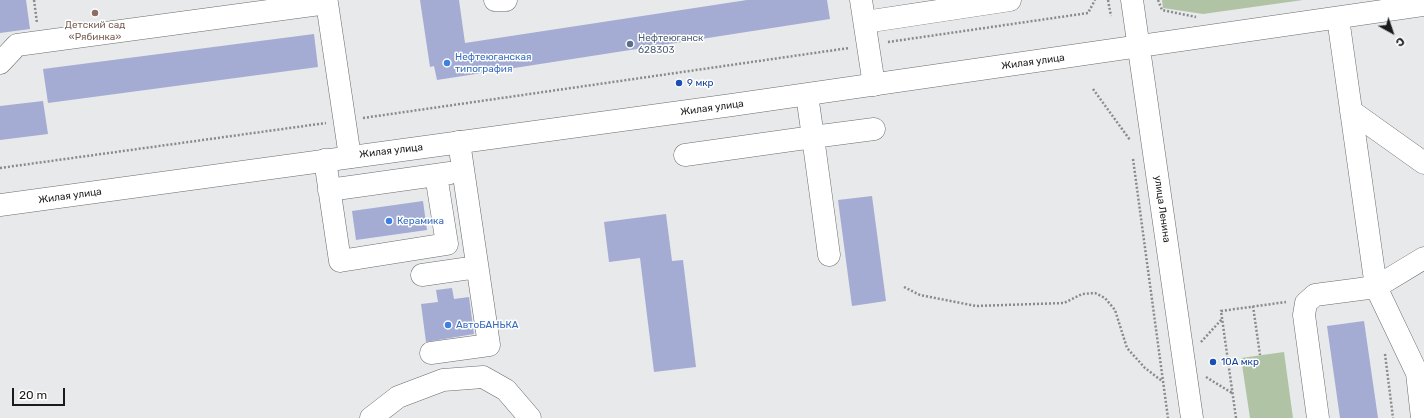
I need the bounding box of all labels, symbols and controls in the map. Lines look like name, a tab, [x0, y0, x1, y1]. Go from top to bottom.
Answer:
marker: Детский сад «Рябинка»	[90, 8, 100, 18]
north arrow	[1372, 12, 1412, 52]
place label: Детский сад «Рябинка»	[65, 19, 125, 42]
place label: Нефтеюганск 628303	[638, 32, 703, 56]
text: С	[1393, 34, 1407, 49]
marker: Нефтеюганск 628303	[625, 39, 635, 49]
place label: Нефтеюганская типография	[455, 51, 531, 74]
street label: Жилая улица	[1000, 52, 1066, 72]
marker: Нефтеюганская типография	[442, 58, 452, 68]
place label: 9 мкр	[687, 77, 714, 89]
marker: 9 мкр	[674, 78, 684, 88]
street label: Жилая улица	[679, 98, 745, 118]
street label: Жилая улица	[359, 141, 423, 161]
street label: улица Ленина	[1151, 175, 1173, 243]
street label: Жилая улица	[37, 186, 103, 206]
place label: Керамика	[397, 215, 444, 227]
marker: Керамика	[384, 216, 394, 226]
place label: АвтоБАНЬКА	[456, 319, 519, 331]
marker: АвтоБАНЬКА	[443, 320, 453, 330]
place label: 10А мкр	[1221, 356, 1259, 368]
marker: 10А мкр	[1208, 357, 1218, 367]
scale bar	[14, 380, 67, 406]
text: 20 m	[19, 388, 47, 402]

